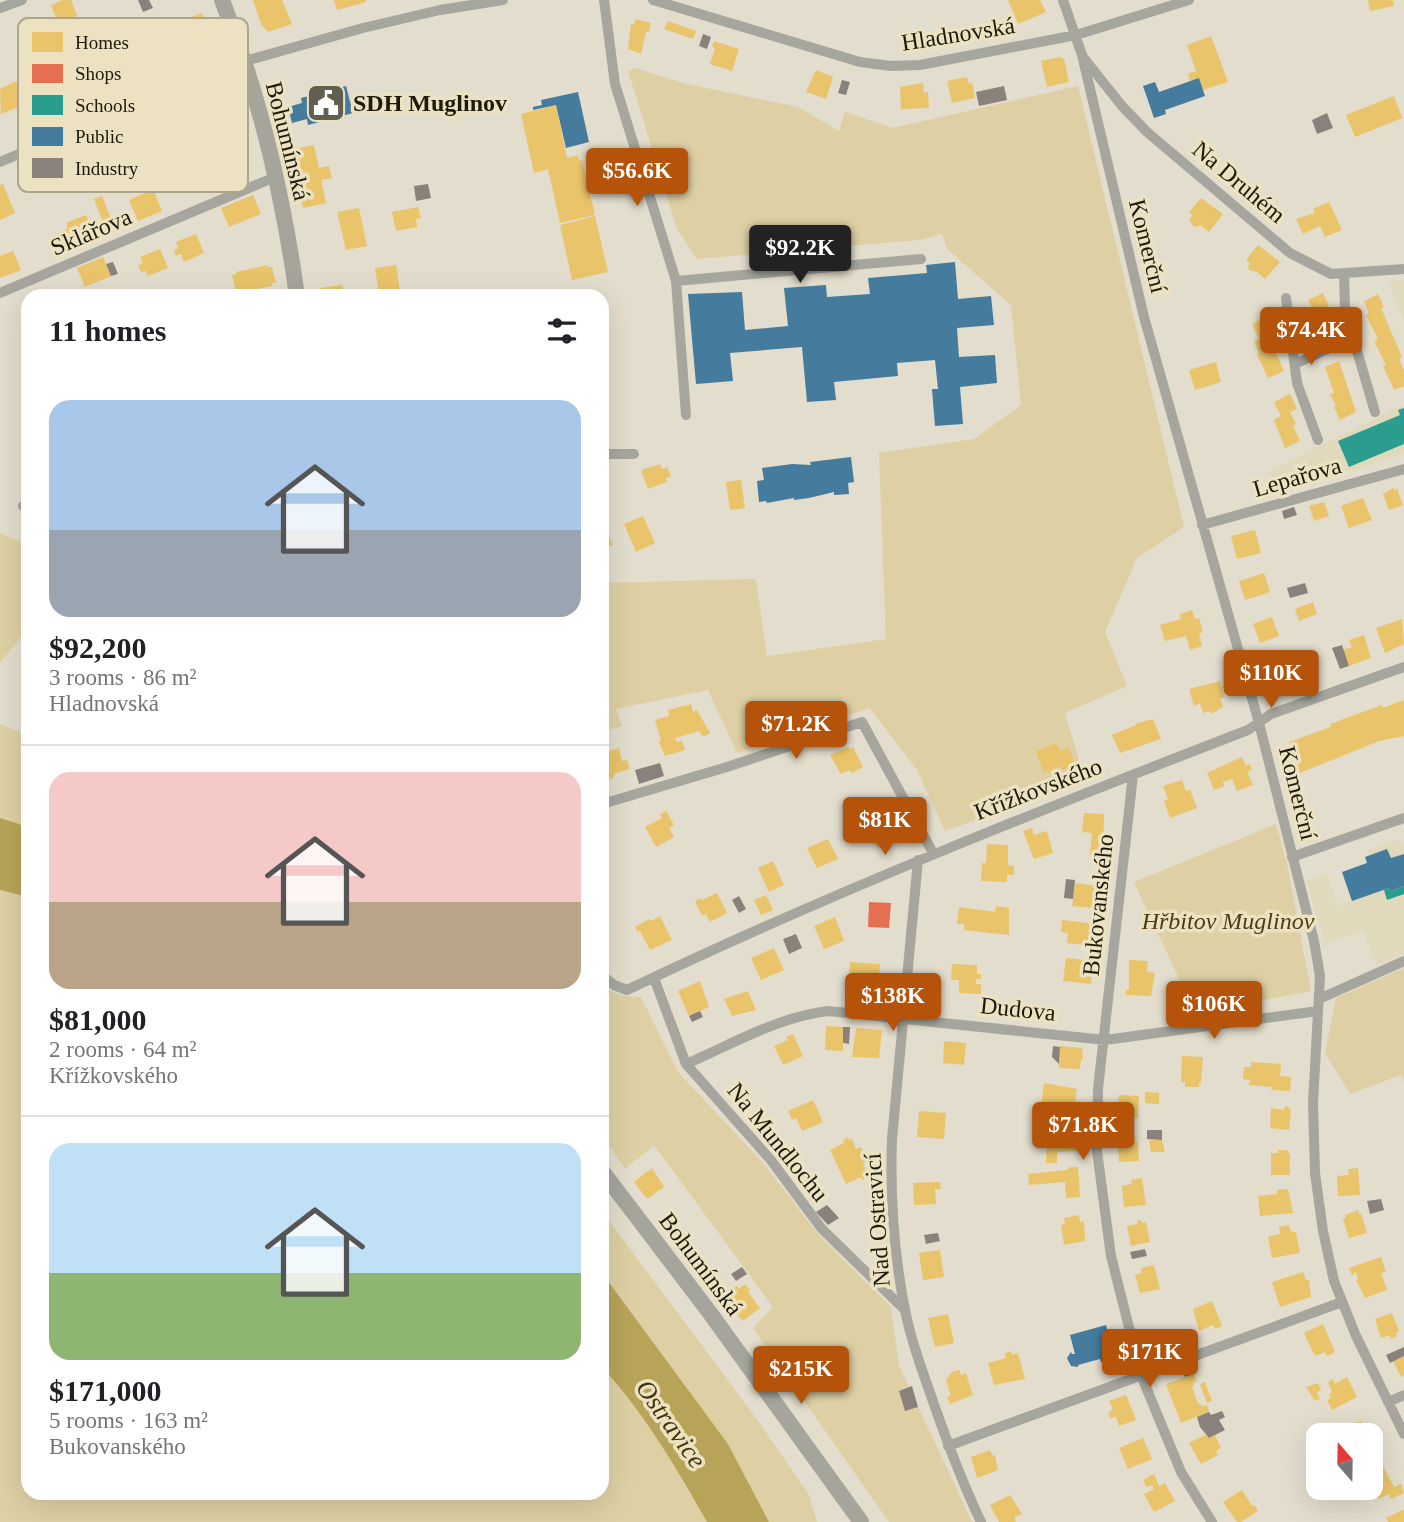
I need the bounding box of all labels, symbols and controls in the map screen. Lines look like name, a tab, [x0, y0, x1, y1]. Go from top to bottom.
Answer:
street label: Hladnovská	[899, 12, 1017, 56]
legend	[18, 18, 248, 192]
text: Homes	[75, 32, 129, 53]
text: Shops	[75, 63, 121, 84]
street label: Bohumínská	[261, 79, 315, 203]
public building icon: SDH Muglinov	[305, 82, 347, 124]
place label: SDH Muglinov	[353, 90, 507, 116]
text: Schools	[75, 95, 135, 116]
text: Public	[75, 126, 124, 147]
street label: Na Druhém	[1187, 136, 1291, 228]
pin: $56.6K	[580, 148, 694, 208]
text: Industry	[75, 158, 139, 179]
text: $56.6K	[602, 158, 672, 183]
street label: Komerční	[1124, 196, 1172, 296]
street label: Sklářova	[47, 203, 136, 261]
pin: $92.2K	[743, 226, 857, 285]
text: $92.2K	[765, 235, 835, 260]
pin: $74.4K	[1254, 308, 1368, 367]
icon: filters	[543, 312, 581, 350]
text: 11 homes	[49, 314, 167, 347]
text: $74.4K	[1276, 317, 1346, 342]
icon: home	[252, 446, 378, 572]
street label: Lepařova	[1250, 452, 1344, 502]
text: $92,200	[49, 631, 147, 664]
pin: $110K	[1222, 650, 1320, 710]
text: $110K	[1240, 660, 1302, 685]
text: 3 rooms · 86 m²	[49, 665, 196, 690]
text: Hladnovská	[49, 691, 159, 716]
pin: $71.2K	[739, 702, 853, 761]
text: $71.2K	[761, 711, 831, 736]
street label: Komerční	[1274, 743, 1322, 843]
street label: Křížkovského	[970, 753, 1106, 825]
pin: $81K	[844, 798, 926, 857]
text: $81K	[859, 807, 911, 832]
icon: home	[252, 818, 378, 944]
street label: Bukovanského	[1078, 833, 1118, 977]
park label: Hřbitov Muglinov	[1141, 908, 1315, 934]
pin: $138K	[844, 974, 942, 1033]
pin: $106K	[1165, 982, 1263, 1041]
text: $138K	[861, 983, 925, 1008]
text: $106K	[1182, 991, 1246, 1016]
street label: Dudova	[979, 992, 1057, 1026]
text: $81,000	[49, 1003, 147, 1036]
text: 2 rooms · 64 m²	[49, 1037, 196, 1062]
text: Křížkovského	[49, 1063, 178, 1088]
street label: Na Mundlochu	[722, 1078, 834, 1206]
pin: $71.8K	[1026, 1102, 1140, 1162]
text: $71.8K	[1048, 1112, 1118, 1137]
street label: Nad Ostravicí	[859, 1152, 895, 1288]
icon: home	[252, 1189, 378, 1315]
street label: Bohumínská	[654, 1208, 748, 1321]
pin: $171K	[1101, 1330, 1199, 1389]
text: $171K	[1118, 1339, 1182, 1364]
pin: $215K	[752, 1346, 850, 1406]
text: $215K	[769, 1356, 833, 1381]
text: $171,000	[49, 1374, 162, 1407]
water label: Ostravice	[630, 1374, 712, 1474]
text: 5 rooms · 163 m²	[49, 1408, 208, 1433]
north arrow	[1306, 1423, 1382, 1500]
map controls	[1306, 1423, 1383, 1500]
text: Bukovanského	[49, 1434, 186, 1459]

